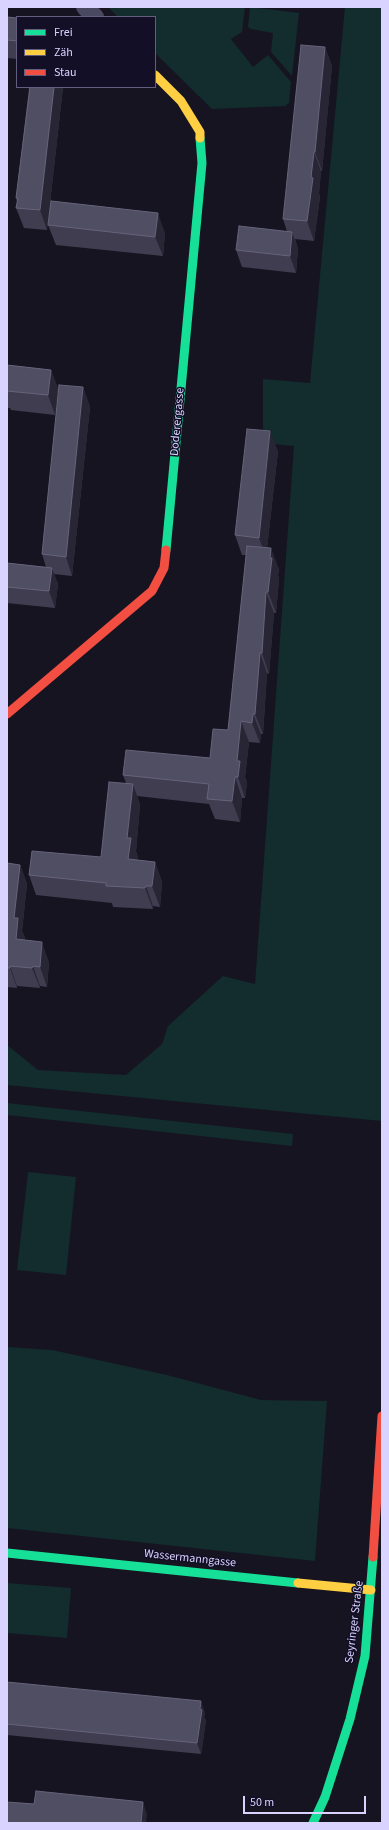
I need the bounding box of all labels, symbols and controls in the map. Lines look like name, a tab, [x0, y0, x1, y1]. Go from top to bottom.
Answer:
legend	[16, 16, 156, 88]
text: Frei	[54, 24, 73, 41]
text: Zäh	[54, 44, 73, 61]
text: Stau	[54, 64, 77, 81]
street label: Doderergasse	[168, 387, 188, 457]
street label: Wassermanngasse	[143, 1547, 237, 1571]
street label: Seyringer Straße	[343, 1580, 367, 1664]
scale bar	[245, 1788, 368, 1814]
text: 50 m	[250, 1794, 274, 1811]

